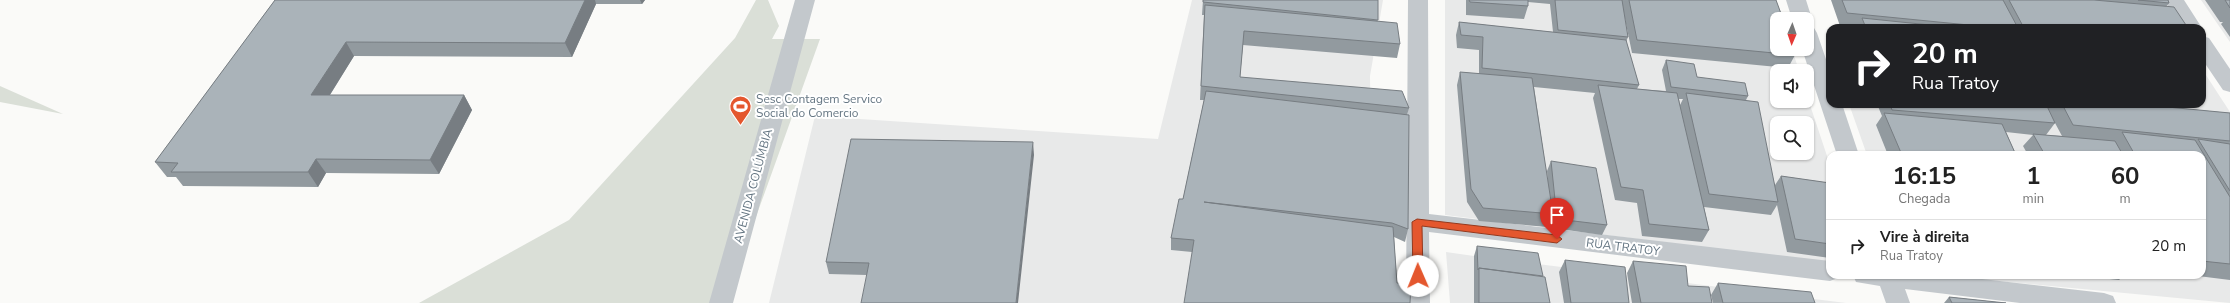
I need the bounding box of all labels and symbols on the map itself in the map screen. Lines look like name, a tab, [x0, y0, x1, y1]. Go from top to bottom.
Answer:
north arrow	[1770, 12, 1814, 56]
place label: Sesc Contagem Servico Social do Comercio	[756, 91, 882, 121]
sports icon: Sesc Contagem Servico Social do Comercio	[728, 93, 754, 126]
street label: AVENIDA COLÚMBIA	[730, 127, 776, 245]
pin	[1540, 198, 1574, 239]
street label: RUA TRATOY	[1585, 235, 1662, 260]
position arrow	[1397, 255, 1439, 297]

